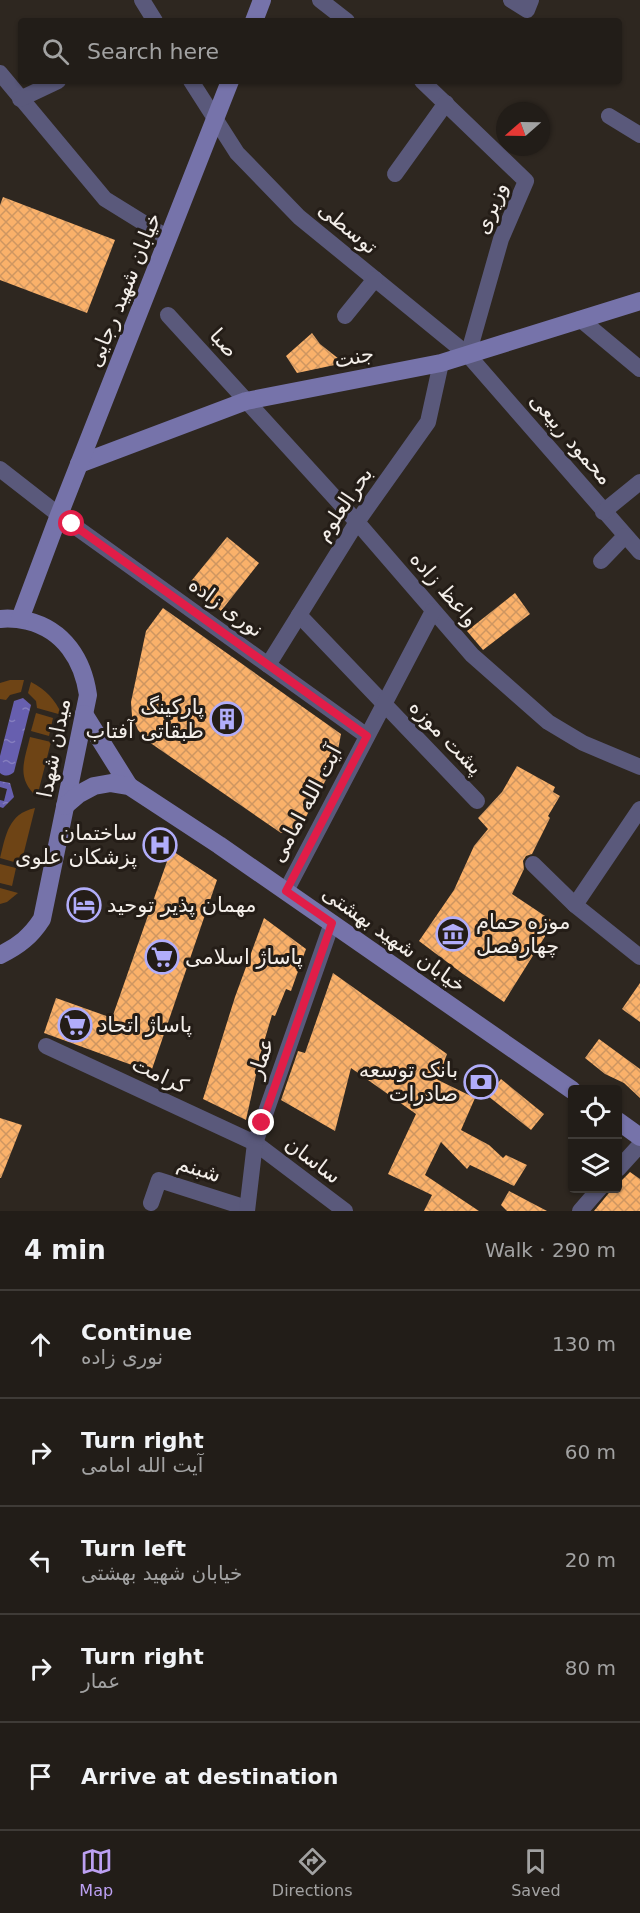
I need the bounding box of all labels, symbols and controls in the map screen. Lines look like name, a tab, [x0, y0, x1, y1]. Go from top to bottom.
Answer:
search box	[18, 18, 622, 84]
icon: search	[39, 35, 72, 68]
text: Search here	[87, 39, 219, 64]
north arrow	[496, 102, 550, 156]
street label: وزیری	[470, 178, 512, 238]
street label: توسطی	[314, 197, 382, 259]
street label: خیابان شهید رجایی	[82, 209, 166, 371]
street label: صبا	[205, 324, 243, 362]
street label: جنت	[332, 341, 376, 373]
street label: محمود ربیعی	[525, 388, 617, 490]
street label: بحرالعلوم	[311, 462, 377, 546]
route start	[58, 510, 84, 536]
street label: واعظ زاده	[405, 547, 483, 631]
street label: نوری زاده	[184, 572, 268, 642]
street label: پشت موزه	[404, 694, 488, 780]
place label: پارکینگ طبقاتی آفتاب	[86, 695, 204, 743]
street label: میدان شهدا	[33, 696, 75, 800]
building icon: پارکینگ طبقاتی آفتاب	[209, 701, 245, 737]
street label: آیت الله امامی	[264, 740, 347, 866]
place label: ساختمان پزشکان علوی	[15, 821, 137, 869]
hospital icon: ساختمان پزشکان علوی	[142, 827, 178, 863]
street label: خیابان شهید بهشتی	[318, 881, 470, 997]
hotel icon: مهمان پذیر توحید	[66, 887, 102, 923]
place label: مهمان پذیر توحید	[107, 893, 257, 917]
place label: موزه حمام چهارفصل	[476, 910, 570, 958]
museum icon: موزه حمام چهارفصل	[435, 916, 471, 952]
supermarket icon: پاساژ اسلامی	[144, 939, 180, 975]
place label: پاساژ اسلامی	[185, 945, 303, 969]
supermarket icon: پاساژ اتحاد	[57, 1007, 93, 1043]
place label: پاساژ اتحاد	[98, 1013, 192, 1037]
street label: عمار	[243, 1035, 279, 1082]
street label: کرامت	[128, 1052, 192, 1098]
place label: بانک توسعه صادرات	[359, 1058, 458, 1106]
bank icon: بانک توسعه صادرات	[463, 1064, 499, 1100]
map controls	[568, 1085, 622, 1193]
button: locate	[568, 1085, 622, 1139]
route end	[248, 1109, 274, 1135]
street label: ساسان	[280, 1131, 346, 1189]
button: layers	[568, 1139, 622, 1193]
street label: شبنم	[174, 1151, 224, 1188]
text: 4 min	[24, 1235, 106, 1265]
text: Walk · 290 m	[485, 1238, 616, 1262]
text: Continue	[81, 1320, 192, 1345]
icon: ahead	[24, 1328, 57, 1361]
text: 130 m	[552, 1332, 616, 1356]
text: نوری زاده	[81, 1345, 163, 1369]
text: Turn right	[81, 1428, 204, 1453]
icon: right	[24, 1436, 57, 1469]
text: 60 m	[565, 1440, 616, 1464]
text: آیت الله امامی	[81, 1453, 203, 1477]
text: Turn left	[81, 1536, 186, 1561]
icon: left	[24, 1544, 57, 1577]
text: 20 m	[565, 1548, 616, 1572]
text: خیابان شهید بهشتی	[81, 1561, 242, 1585]
text: Turn right	[81, 1644, 204, 1669]
icon: right	[24, 1652, 57, 1685]
text: 80 m	[565, 1656, 616, 1680]
text: عمار	[81, 1669, 120, 1693]
icon: arrive	[24, 1760, 57, 1793]
text: Arrive at destination	[81, 1764, 338, 1789]
tab: Map	[79, 1845, 113, 1900]
tab: Directions	[272, 1845, 352, 1900]
tab: Saved	[511, 1845, 561, 1900]

